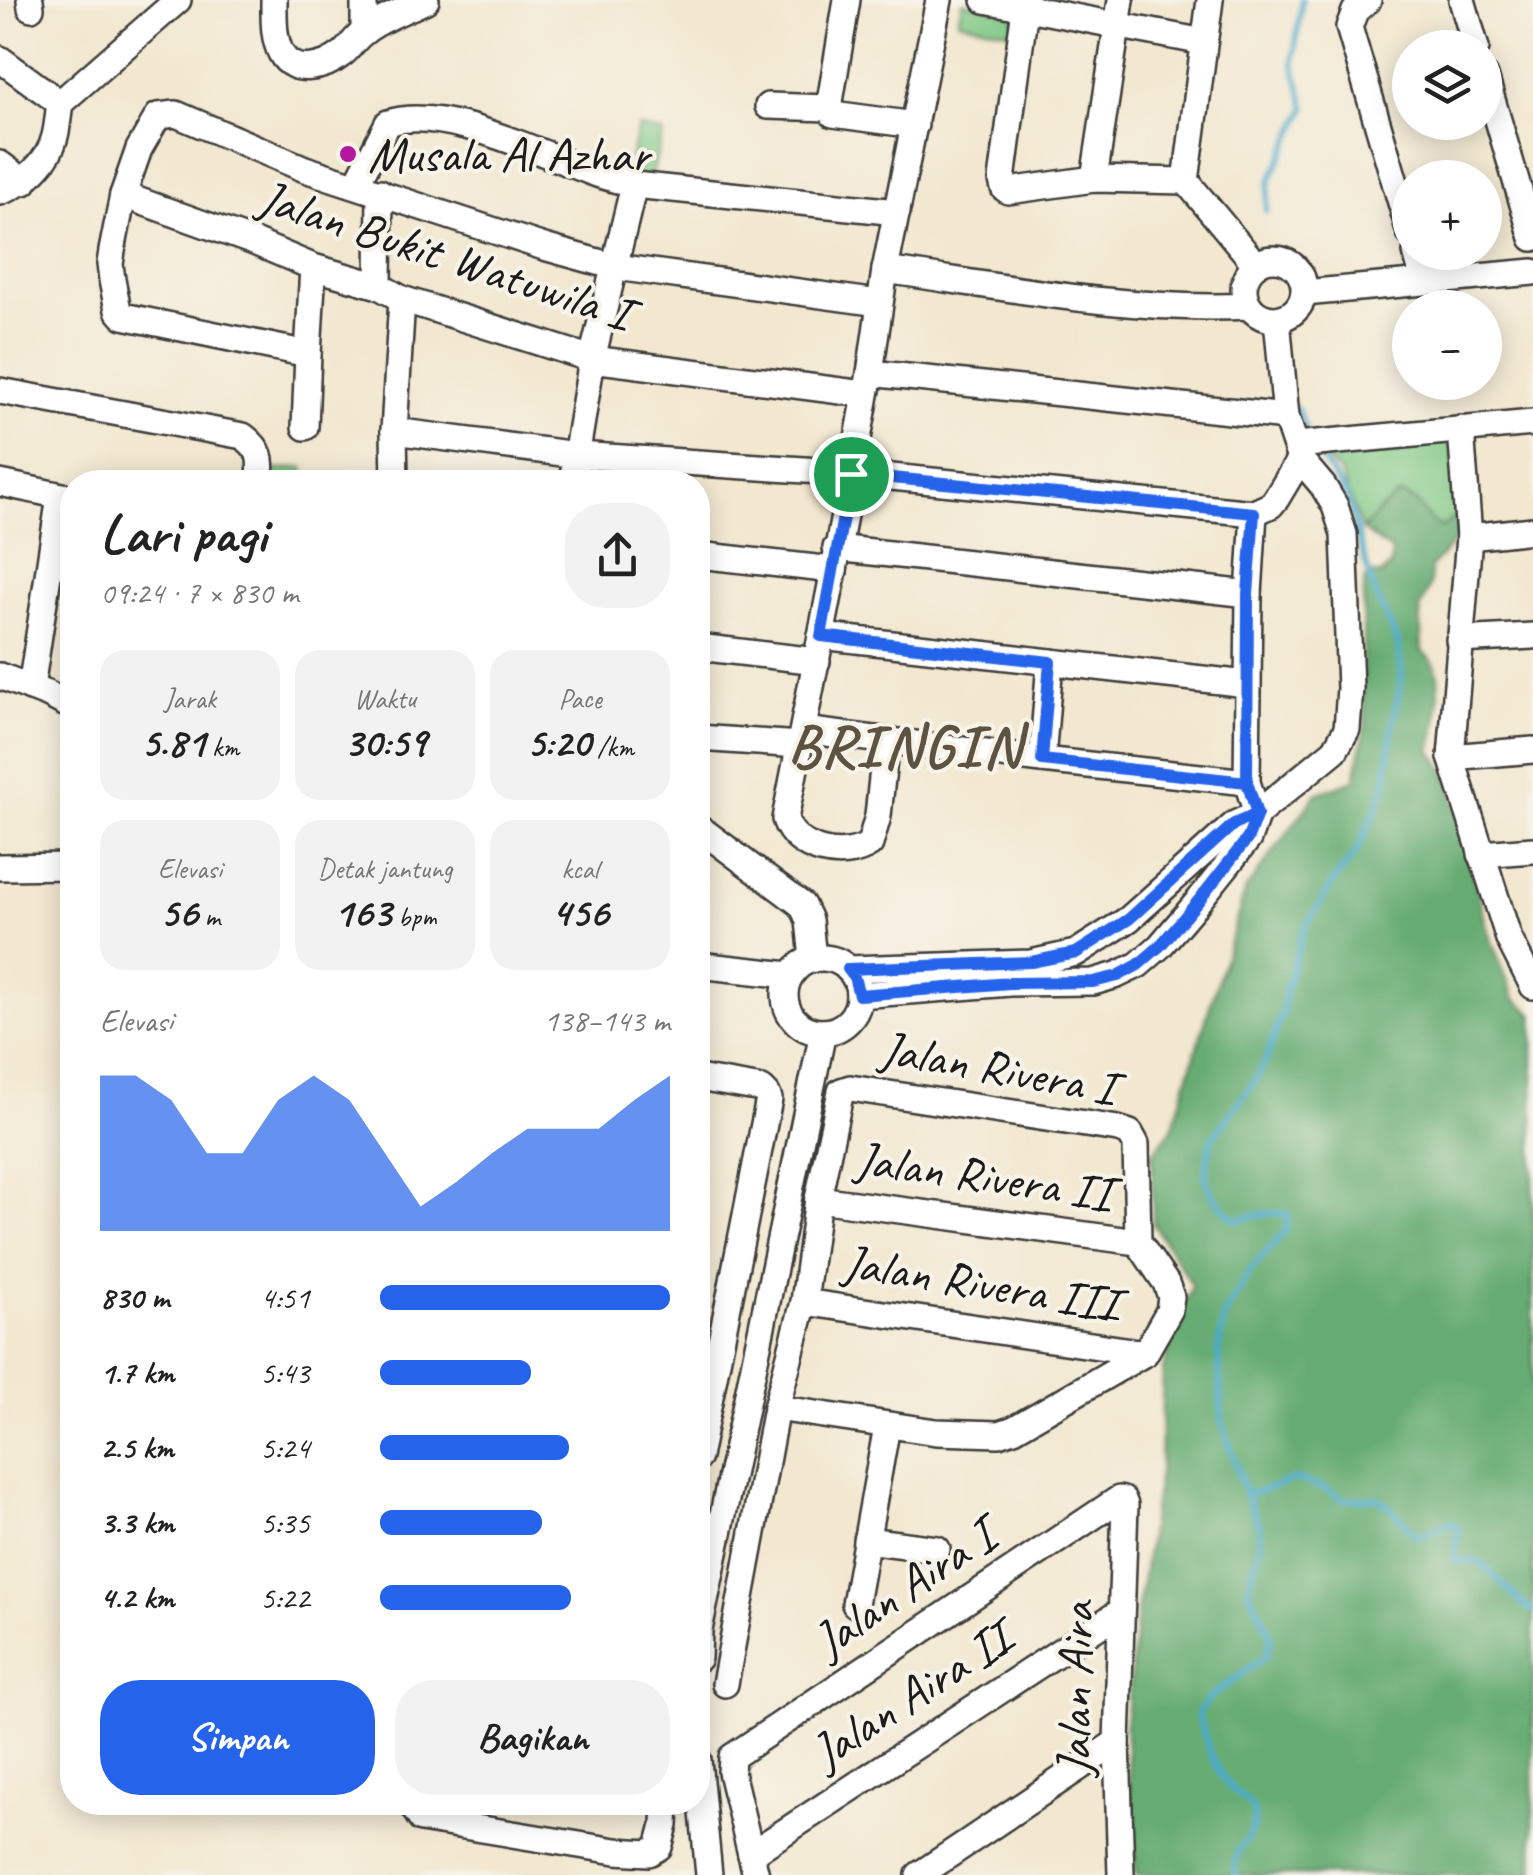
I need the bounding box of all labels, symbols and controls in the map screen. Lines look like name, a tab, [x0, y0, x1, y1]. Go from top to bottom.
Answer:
map controls	[1392, 30, 1502, 400]
button: layers	[1392, 30, 1502, 140]
place label: Musala Al Azhar	[368, 123, 653, 186]
marker: Musala Al Azhar	[337, 143, 359, 165]
button: +	[1392, 160, 1502, 270]
street label: Jalan Bukit Watuwila I	[249, 165, 649, 348]
button: −	[1392, 290, 1502, 400]
pin	[809, 432, 894, 517]
icon: arrive	[824, 447, 879, 502]
text: Lari pagi	[100, 499, 267, 569]
button: share	[565, 503, 670, 608]
text: 09:24 · 7 × 830 m	[100, 572, 298, 613]
text: Jarak	[164, 681, 216, 716]
text: Waktu	[354, 681, 416, 716]
text: Pace	[558, 681, 602, 716]
district label: BRINGIN	[787, 708, 1030, 784]
text: 5.81	[141, 716, 205, 769]
text: 30:59	[344, 716, 426, 769]
text: 5:20	[526, 716, 590, 769]
text: km	[205, 729, 239, 764]
text: /km	[590, 729, 634, 764]
text: Elevasi	[158, 851, 222, 886]
text: Detak jantung	[317, 851, 453, 886]
text: kcal	[561, 851, 599, 886]
text: 56	[160, 886, 198, 939]
text: 163	[334, 886, 391, 939]
text: 456	[552, 886, 608, 939]
text: m	[198, 899, 220, 934]
text: bpm	[391, 899, 436, 934]
text: Elevasi	[100, 1000, 173, 1041]
text: 138–143 m	[544, 1000, 670, 1041]
street label: Jalan Rivera I	[874, 1016, 1131, 1122]
street label: Jalan Rivera II	[850, 1127, 1126, 1227]
street label: Jalan Rivera III	[837, 1230, 1133, 1337]
text: 830 m	[100, 1277, 169, 1318]
text: 4:51	[260, 1277, 310, 1318]
text: 1.7 km	[100, 1352, 174, 1393]
text: 5:43	[260, 1352, 310, 1393]
text: 2.5 km	[100, 1427, 174, 1468]
text: 5:24	[260, 1427, 310, 1468]
street label: Jalan Aira I	[799, 1499, 1015, 1673]
text: 3.3 km	[100, 1502, 174, 1543]
text: 5:35	[260, 1502, 310, 1543]
text: 4.2 km	[100, 1577, 174, 1618]
text: 5:22	[260, 1577, 310, 1618]
street label: Jalan Aira	[1042, 1598, 1108, 1779]
street label: Jalan Aira II	[797, 1602, 1031, 1784]
button: Simpan	[100, 1680, 375, 1795]
button: Bagikan	[395, 1680, 670, 1795]

